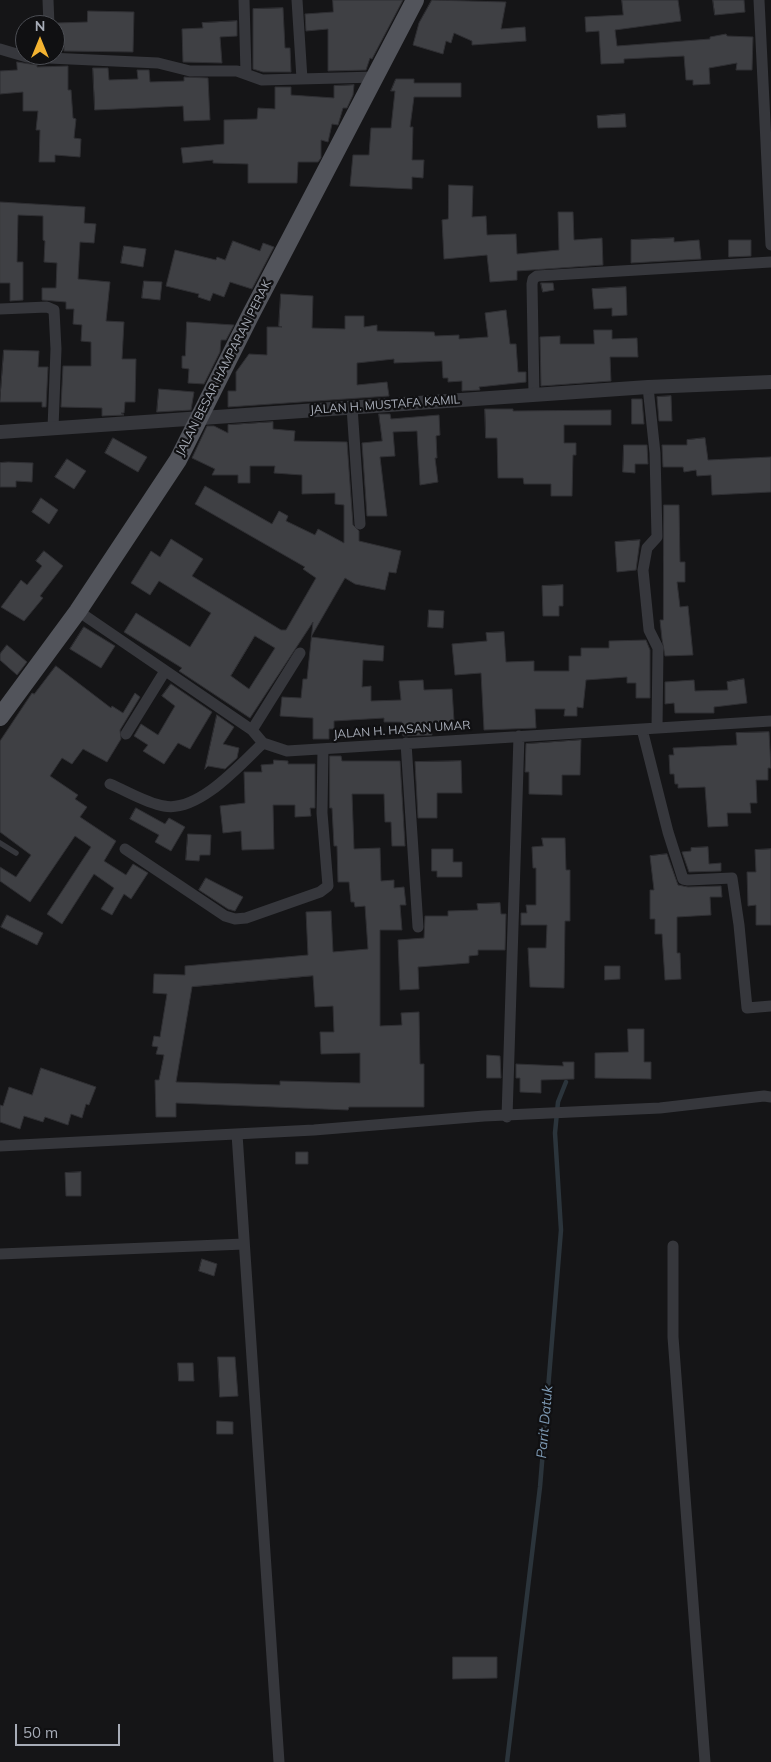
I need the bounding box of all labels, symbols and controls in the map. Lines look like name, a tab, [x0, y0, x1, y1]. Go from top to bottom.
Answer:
north arrow	[15, 15, 65, 65]
text: N	[35, 17, 45, 35]
street label: JALAN BESAR HAMPARAN PERAK	[173, 278, 275, 458]
street label: JALAN H. MUSTAFA KAMIL	[309, 393, 461, 417]
street label: JALAN H. HASAN UMAR	[333, 718, 471, 742]
water label: Parit Datuk	[533, 1385, 557, 1459]
scale bar	[18, 1714, 122, 1746]
text: 50 m	[23, 1723, 58, 1742]

